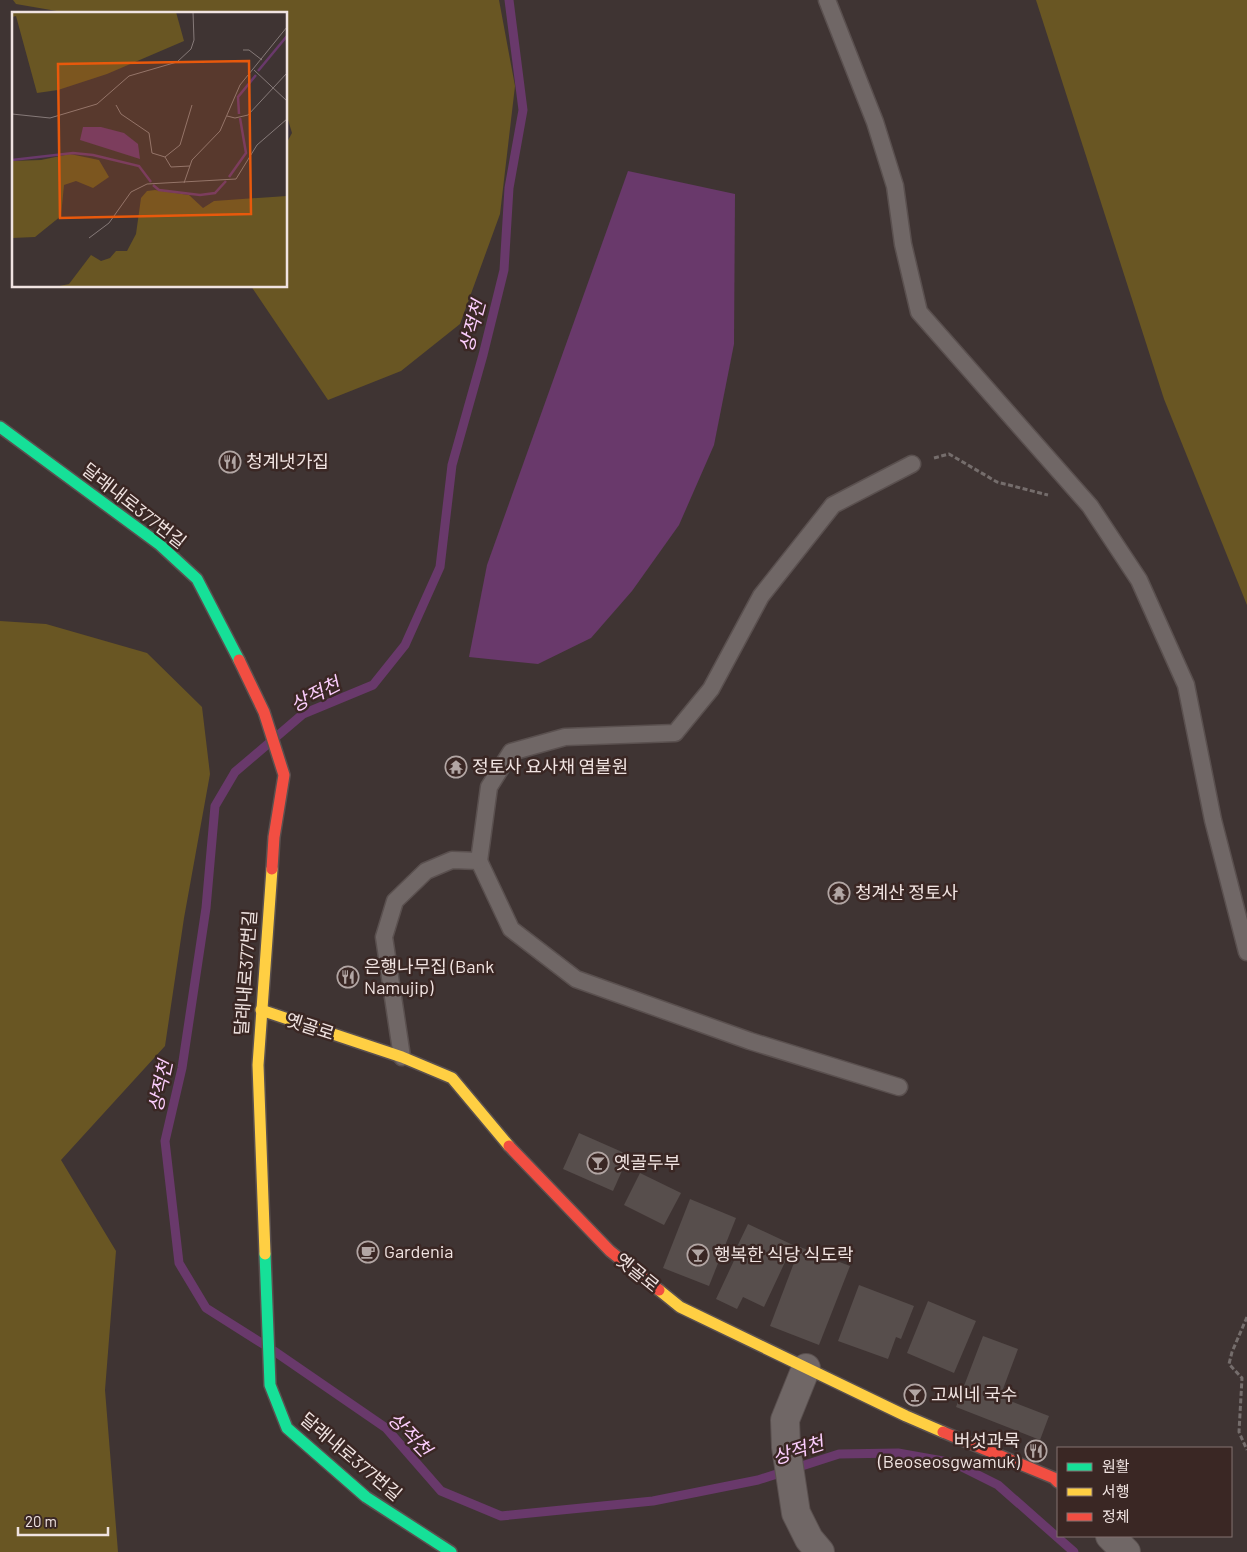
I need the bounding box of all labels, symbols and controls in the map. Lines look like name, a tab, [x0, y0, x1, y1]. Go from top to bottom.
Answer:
inset map	[12, 12, 288, 288]
water label: 상적천	[454, 296, 490, 354]
restaurant icon: 청계냇가집	[218, 450, 242, 474]
place label: 청계냇가집	[246, 450, 329, 472]
street label: 달래내로377번길	[78, 458, 191, 553]
water label: 상적천	[286, 671, 345, 716]
temple icon: 정토사 요사채 염불원	[444, 755, 468, 779]
place label: 정토사 요사채 염불원	[472, 755, 628, 777]
temple icon: 청계산 정토사	[827, 881, 851, 905]
place label: 청계산 정토사	[855, 881, 958, 903]
street label: 달래내로377번길	[230, 909, 260, 1036]
place label: 은행나무집 (Bank Namujip)	[364, 955, 494, 998]
restaurant icon: 은행나무집 (Bank Namujip)	[336, 965, 360, 989]
street label: 옛골로	[283, 1008, 337, 1044]
water label: 상적천	[143, 1056, 177, 1114]
bar icon: 옛골두부	[586, 1151, 610, 1175]
place label: 옛골두부	[614, 1151, 680, 1173]
cafe icon: Gardenia	[356, 1240, 380, 1264]
place label: Gardenia	[384, 1240, 453, 1262]
bar icon: 행복한 식당 식도락	[686, 1243, 710, 1267]
place label: 행복한 식당 식도락	[714, 1243, 854, 1265]
street label: 옛골로	[611, 1248, 664, 1296]
bar icon: 고씨네 국수	[903, 1383, 927, 1407]
place label: 고씨네 국수	[931, 1383, 1017, 1405]
street label: 달래내로377번길	[296, 1407, 407, 1505]
water label: 상적천	[384, 1407, 438, 1462]
place label: 버섯과묵 (Beoseosgwamuk)	[877, 1429, 1020, 1472]
water label: 상적천	[769, 1430, 828, 1469]
restaurant icon: 버섯과묵 (Beoseosgwamuk)	[1024, 1439, 1048, 1463]
legend	[1057, 1447, 1232, 1537]
text: 원활	[1102, 1457, 1130, 1475]
text: 서행	[1102, 1482, 1130, 1500]
scale bar	[18, 1504, 108, 1536]
text: 정체	[1102, 1507, 1130, 1525]
text: 20 m	[25, 1512, 57, 1530]

